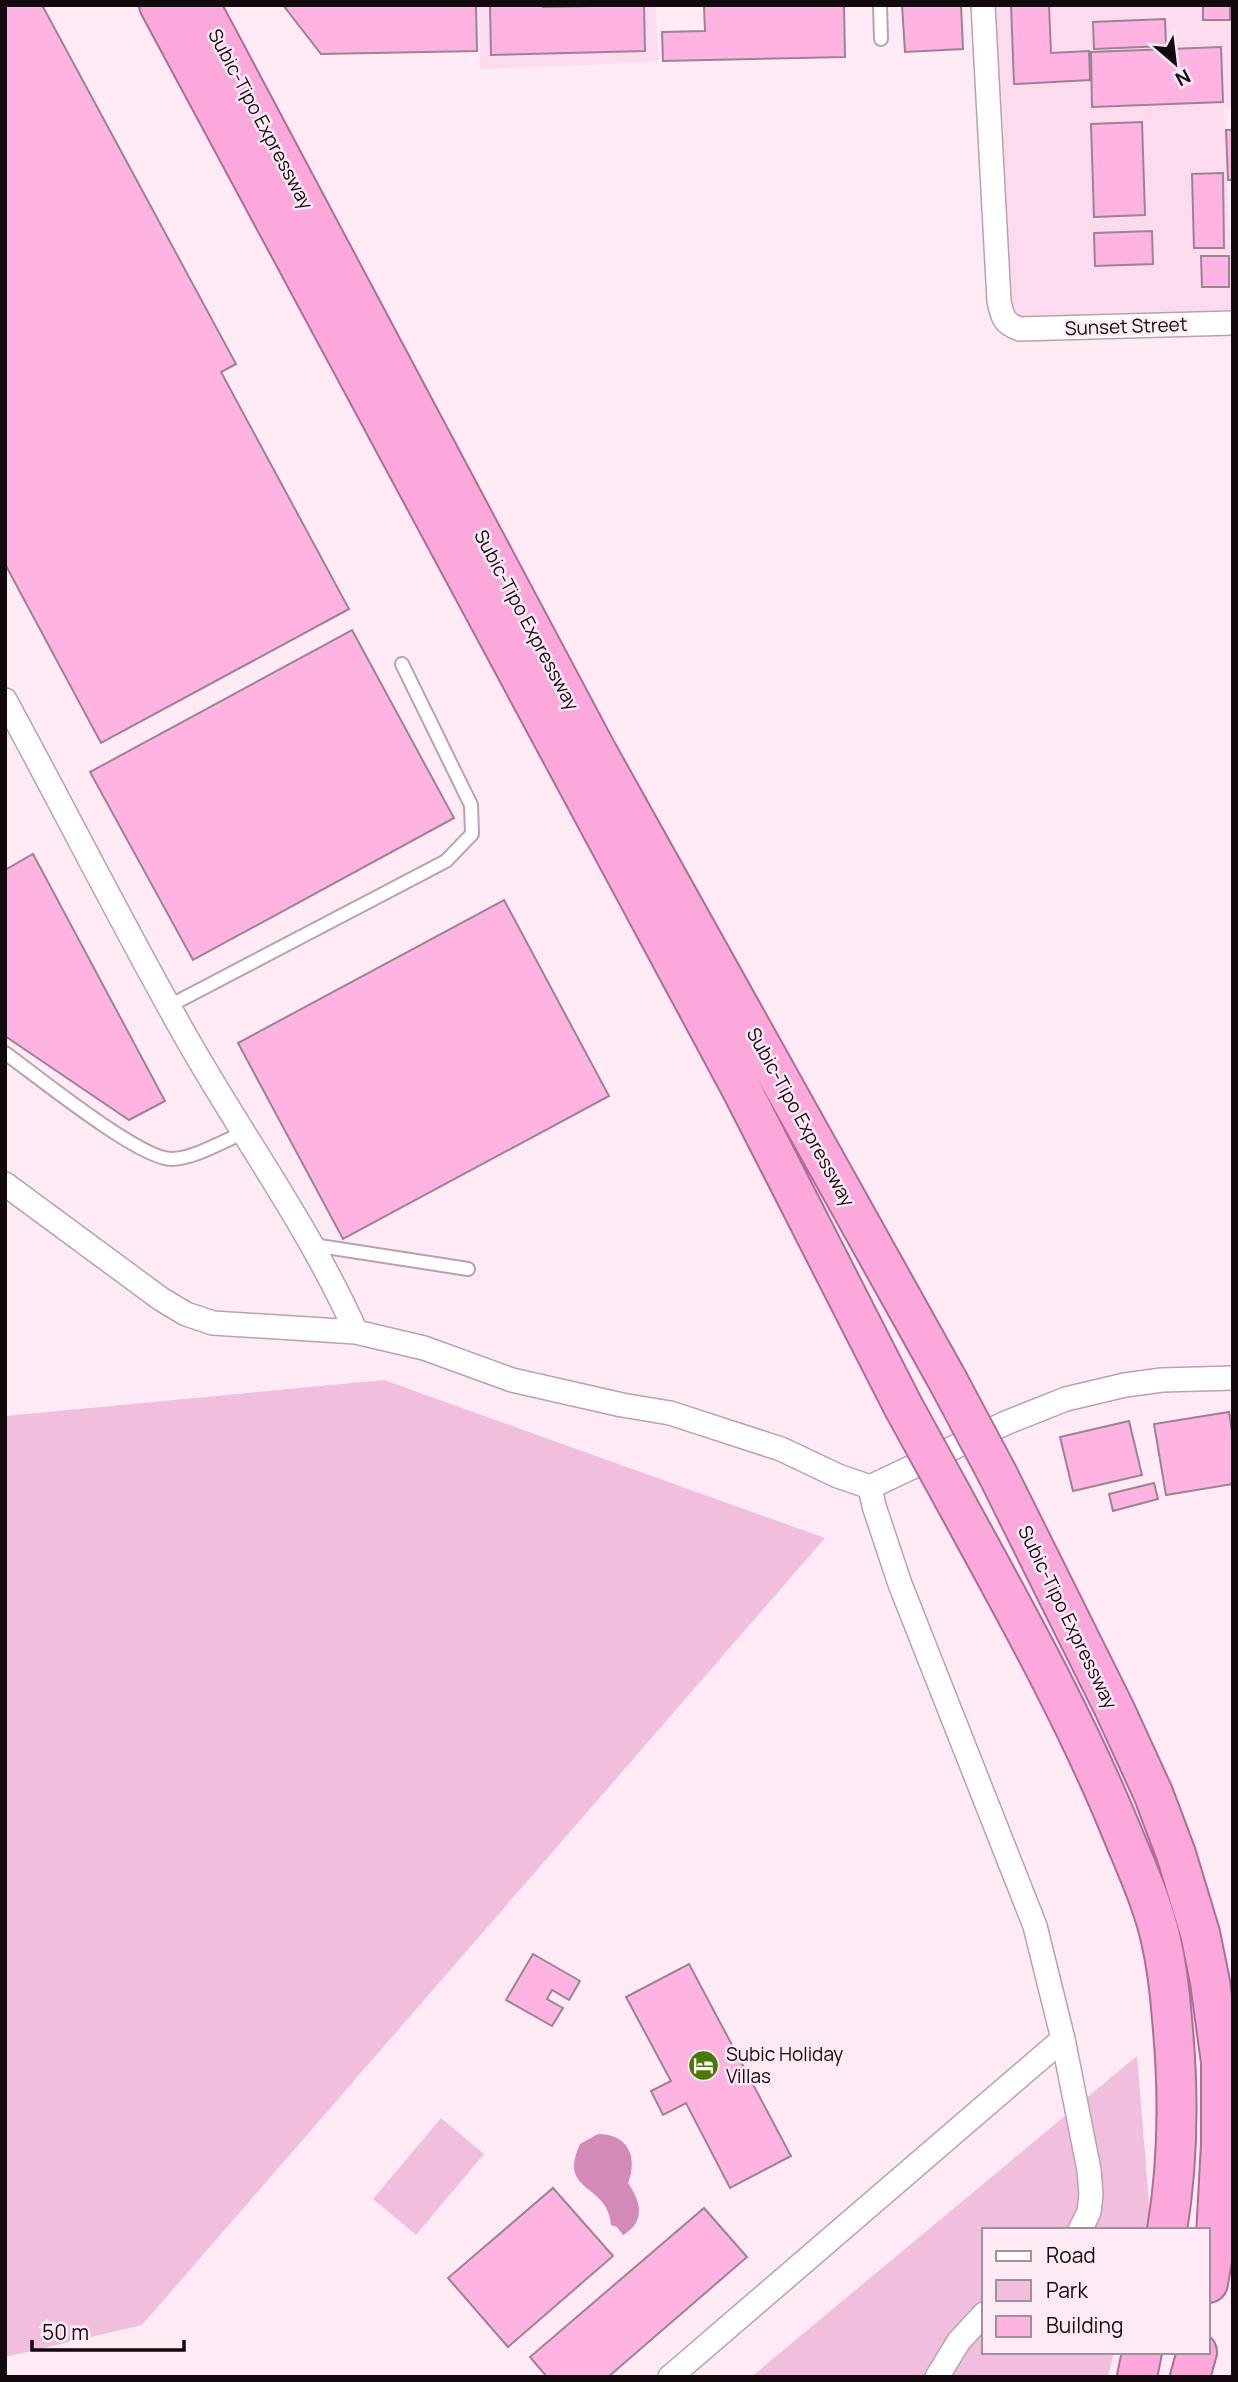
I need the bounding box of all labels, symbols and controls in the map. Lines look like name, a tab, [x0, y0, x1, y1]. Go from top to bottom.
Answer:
street label: Subic-Tipo Expressway	[202, 24, 320, 214]
north arrow	[1140, 28, 1210, 98]
text: N	[1171, 63, 1195, 93]
street label: Sunset Street	[1064, 311, 1188, 341]
street label: Subic-Tipo Expressway	[468, 525, 586, 715]
street label: Subic-Tipo Expressway	[741, 1023, 861, 1211]
street label: Subic-Tipo Expressway	[1012, 1521, 1124, 1713]
place label: Subic Holiday Villas	[726, 2041, 843, 2089]
hotel icon: Subic Holiday Villas	[686, 2048, 720, 2082]
legend	[982, 2228, 1210, 2354]
text: Road	[1046, 2241, 1096, 2269]
text: Park	[1046, 2276, 1088, 2304]
scale bar	[32, 2308, 184, 2352]
text: Building	[1046, 2311, 1123, 2339]
text: 50 m	[42, 2318, 89, 2346]

